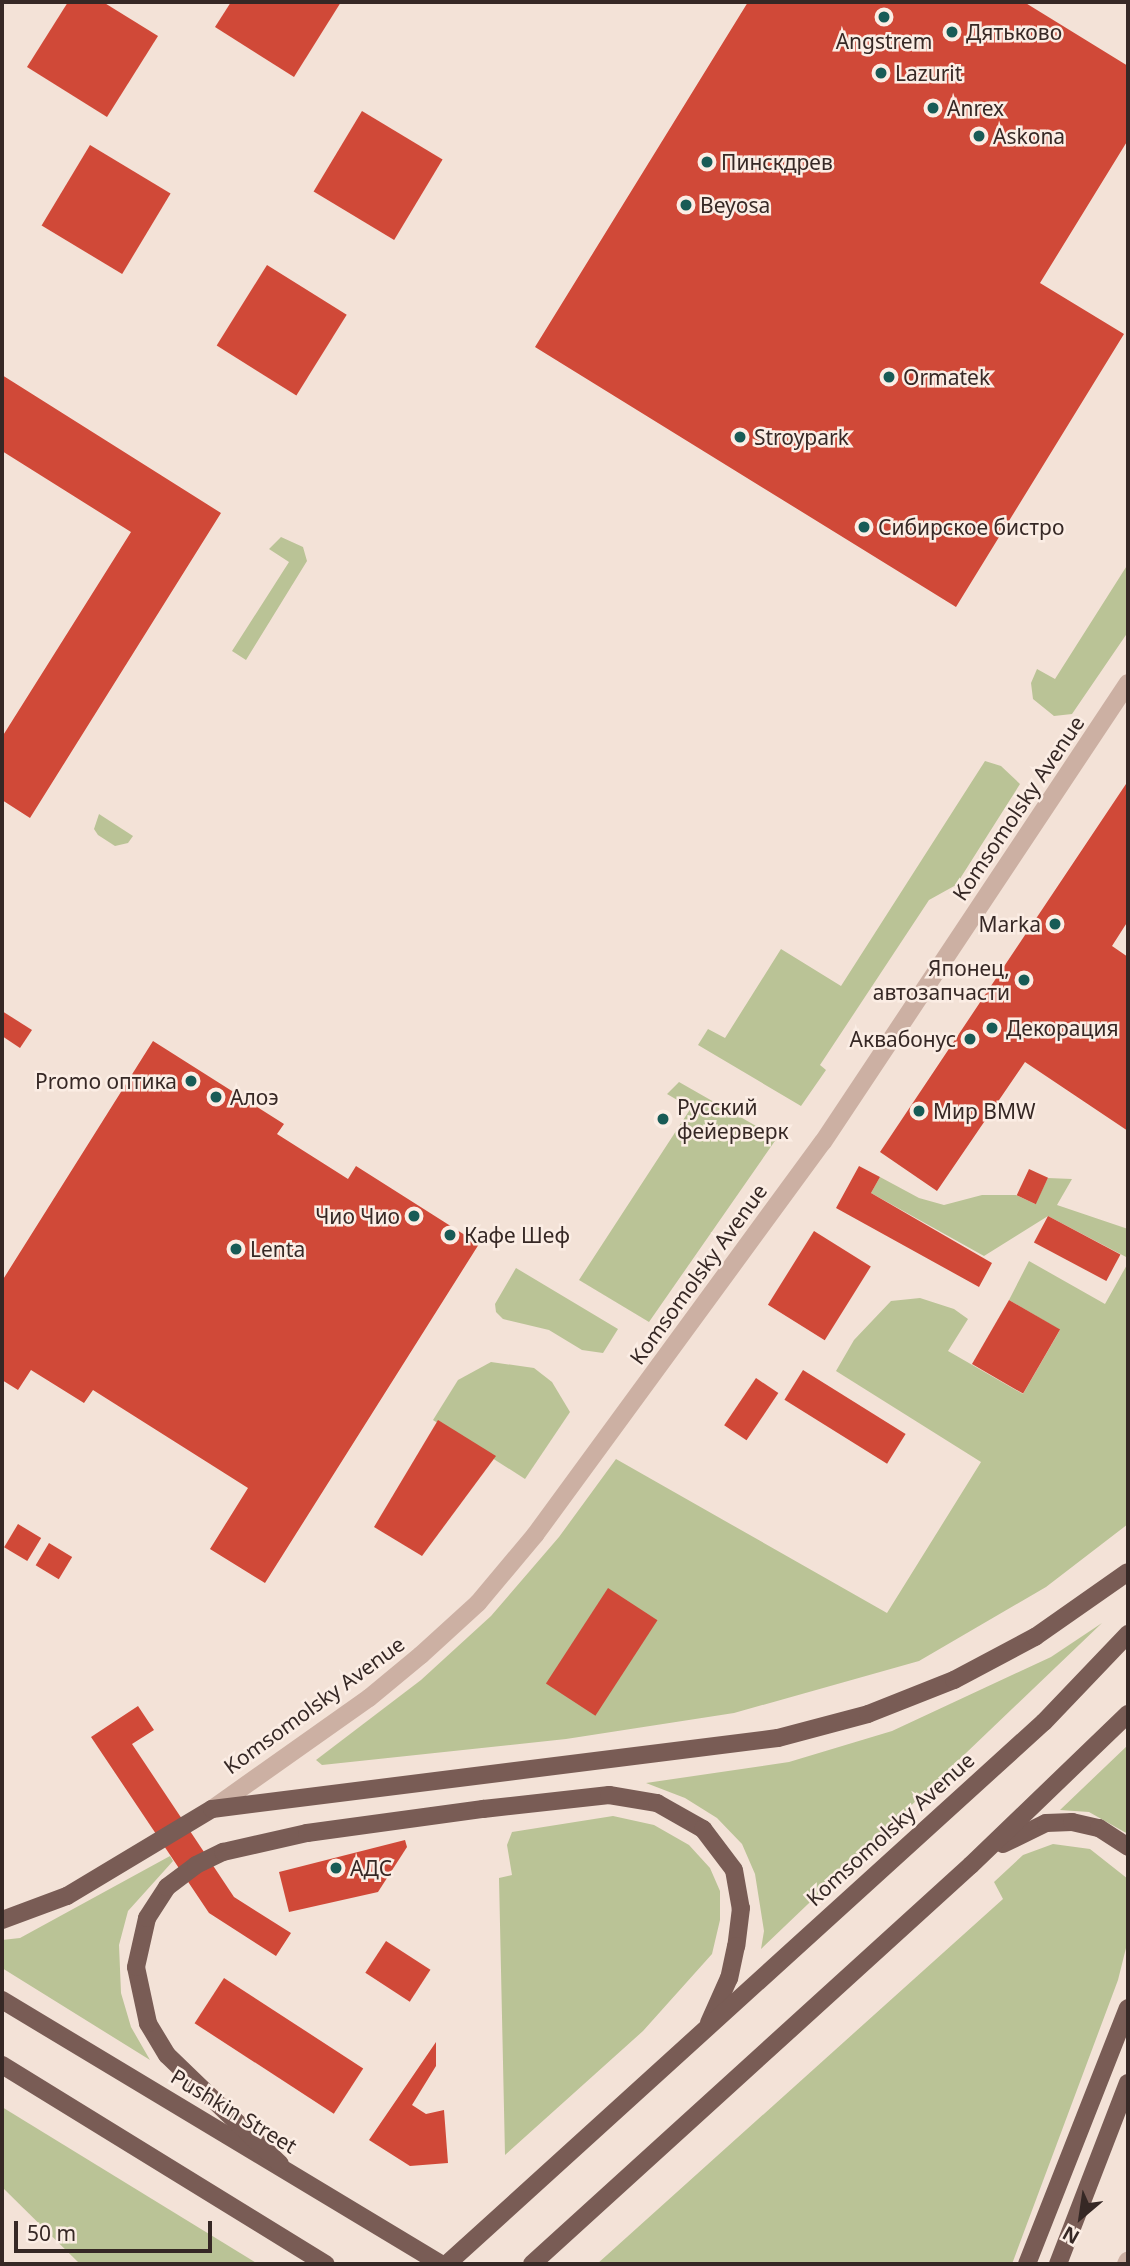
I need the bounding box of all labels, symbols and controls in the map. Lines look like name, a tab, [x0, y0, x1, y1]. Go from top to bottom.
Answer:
marker: Angstrem	[876, 9, 892, 25]
place label: Дятьково	[966, 19, 1062, 45]
marker: Дятьково	[944, 24, 960, 40]
place label: Angstrem	[836, 28, 932, 54]
place label: Lazurit	[895, 60, 962, 86]
marker: Lazurit	[873, 65, 889, 81]
place label: Anrex	[947, 95, 1004, 121]
marker: Anrex	[925, 100, 941, 116]
place label: Askona	[993, 123, 1065, 149]
marker: Askona	[971, 128, 987, 144]
place label: Пинскдрев	[721, 149, 833, 175]
marker: Пинскдрев	[699, 154, 715, 170]
place label: Beyosa	[700, 192, 770, 218]
marker: Beyosa	[678, 197, 694, 213]
place label: Ormatek	[903, 364, 990, 390]
marker: Ormatek	[881, 369, 897, 385]
place label: Stroypark	[754, 424, 849, 450]
marker: Stroypark	[732, 429, 748, 445]
place label: Сибирское бистро	[878, 514, 1064, 540]
marker: Сибирское бистро	[856, 519, 872, 535]
street label: Komsomolsky Avenue	[947, 711, 1089, 905]
place label: Marka	[979, 911, 1041, 937]
marker: Marka	[1047, 916, 1063, 932]
place label: Японец, автозапчасти	[873, 955, 1010, 1005]
marker: Японец, автозапчасти	[1016, 972, 1032, 988]
place label: Декорация	[1006, 1015, 1119, 1041]
marker: Декорация	[984, 1020, 1000, 1036]
place label: Аквабонус	[850, 1026, 956, 1052]
marker: Аквабонус	[962, 1031, 978, 1047]
place label: Promo оптика	[35, 1068, 177, 1094]
marker: Promo оптика	[183, 1073, 199, 1089]
place label: Алоэ	[230, 1084, 279, 1110]
marker: Алоэ	[208, 1089, 224, 1105]
place label: Русский фейерверк	[677, 1094, 789, 1144]
place label: Мир BMW	[933, 1098, 1036, 1124]
marker: Мир BMW	[911, 1103, 927, 1119]
marker: Русский фейерверк	[655, 1111, 671, 1127]
street label: Komsomolsky Avenue	[624, 1179, 772, 1369]
place label: Чио Чио	[315, 1203, 400, 1229]
marker: Чио Чио	[406, 1208, 422, 1224]
place label: Кафе Шеф	[464, 1222, 570, 1248]
marker: Кафе Шеф	[442, 1227, 458, 1243]
place label: Lenta	[250, 1236, 305, 1262]
marker: Lenta	[228, 1241, 244, 1257]
street label: Komsomolsky Avenue	[219, 1631, 409, 1779]
street label: Komsomolsky Avenue	[801, 1747, 979, 1911]
place label: АДС	[350, 1855, 392, 1881]
marker: АДС	[328, 1860, 344, 1876]
street label: Pushkin Street	[166, 2064, 302, 2158]
north arrow	[1046, 2182, 1116, 2252]
scale bar	[18, 2206, 215, 2250]
text: 50 m	[27, 2219, 76, 2247]
text: N	[1058, 2220, 1084, 2250]

